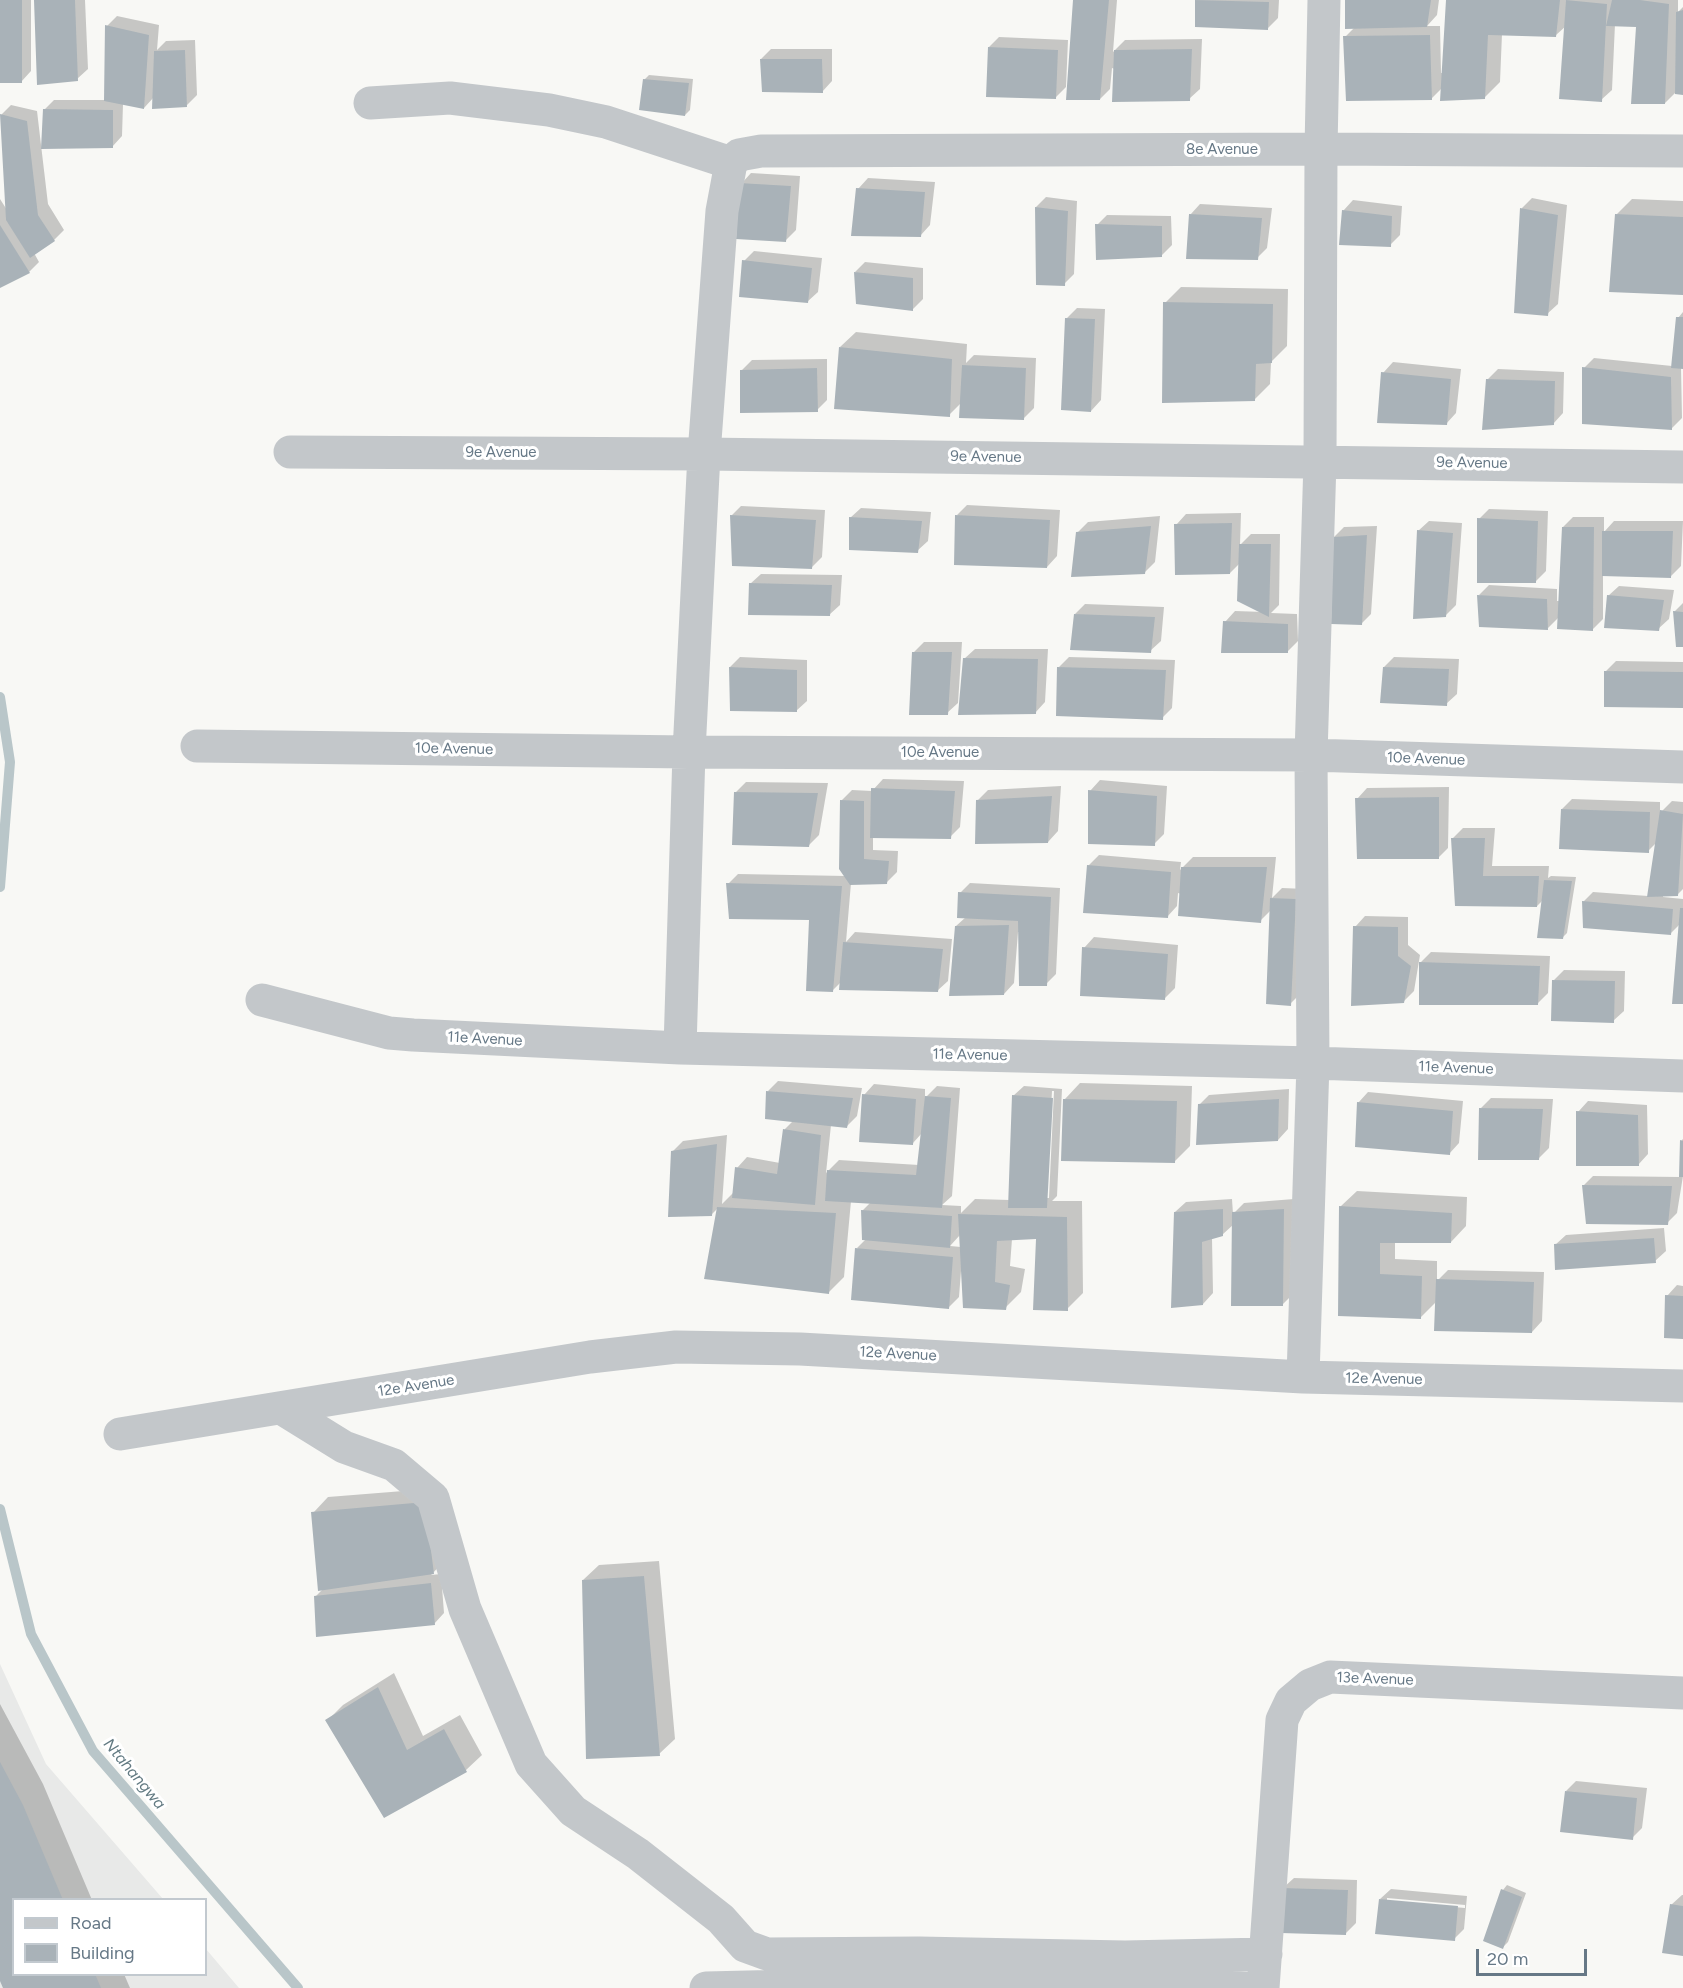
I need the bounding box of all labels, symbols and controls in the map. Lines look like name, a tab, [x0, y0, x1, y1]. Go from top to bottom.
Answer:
street label: 8e Avenue	[1186, 141, 1258, 159]
street label: 9e Avenue	[465, 444, 537, 462]
street label: 9e Avenue	[950, 447, 1022, 467]
street label: 9e Avenue	[1436, 453, 1508, 473]
street label: 10e Avenue	[415, 739, 493, 759]
street label: 10e Avenue	[901, 744, 979, 762]
street label: 10e Avenue	[1386, 749, 1466, 769]
street label: 11e Avenue	[447, 1028, 523, 1050]
street label: 11e Avenue	[932, 1045, 1008, 1065]
street label: 11e Avenue	[1418, 1058, 1494, 1078]
street label: 12e Avenue	[859, 1343, 937, 1365]
street label: 12e Avenue	[1345, 1369, 1423, 1389]
street label: 12e Avenue	[376, 1371, 456, 1401]
street label: 13e Avenue	[1336, 1669, 1414, 1689]
water label: Ntahangwa	[99, 1735, 169, 1813]
legend	[12, 1898, 207, 1976]
text: Road	[70, 1912, 111, 1934]
scale bar	[1479, 1937, 1590, 1975]
text: Building	[70, 1942, 135, 1964]
text: 20 m	[1487, 1948, 1528, 1970]

